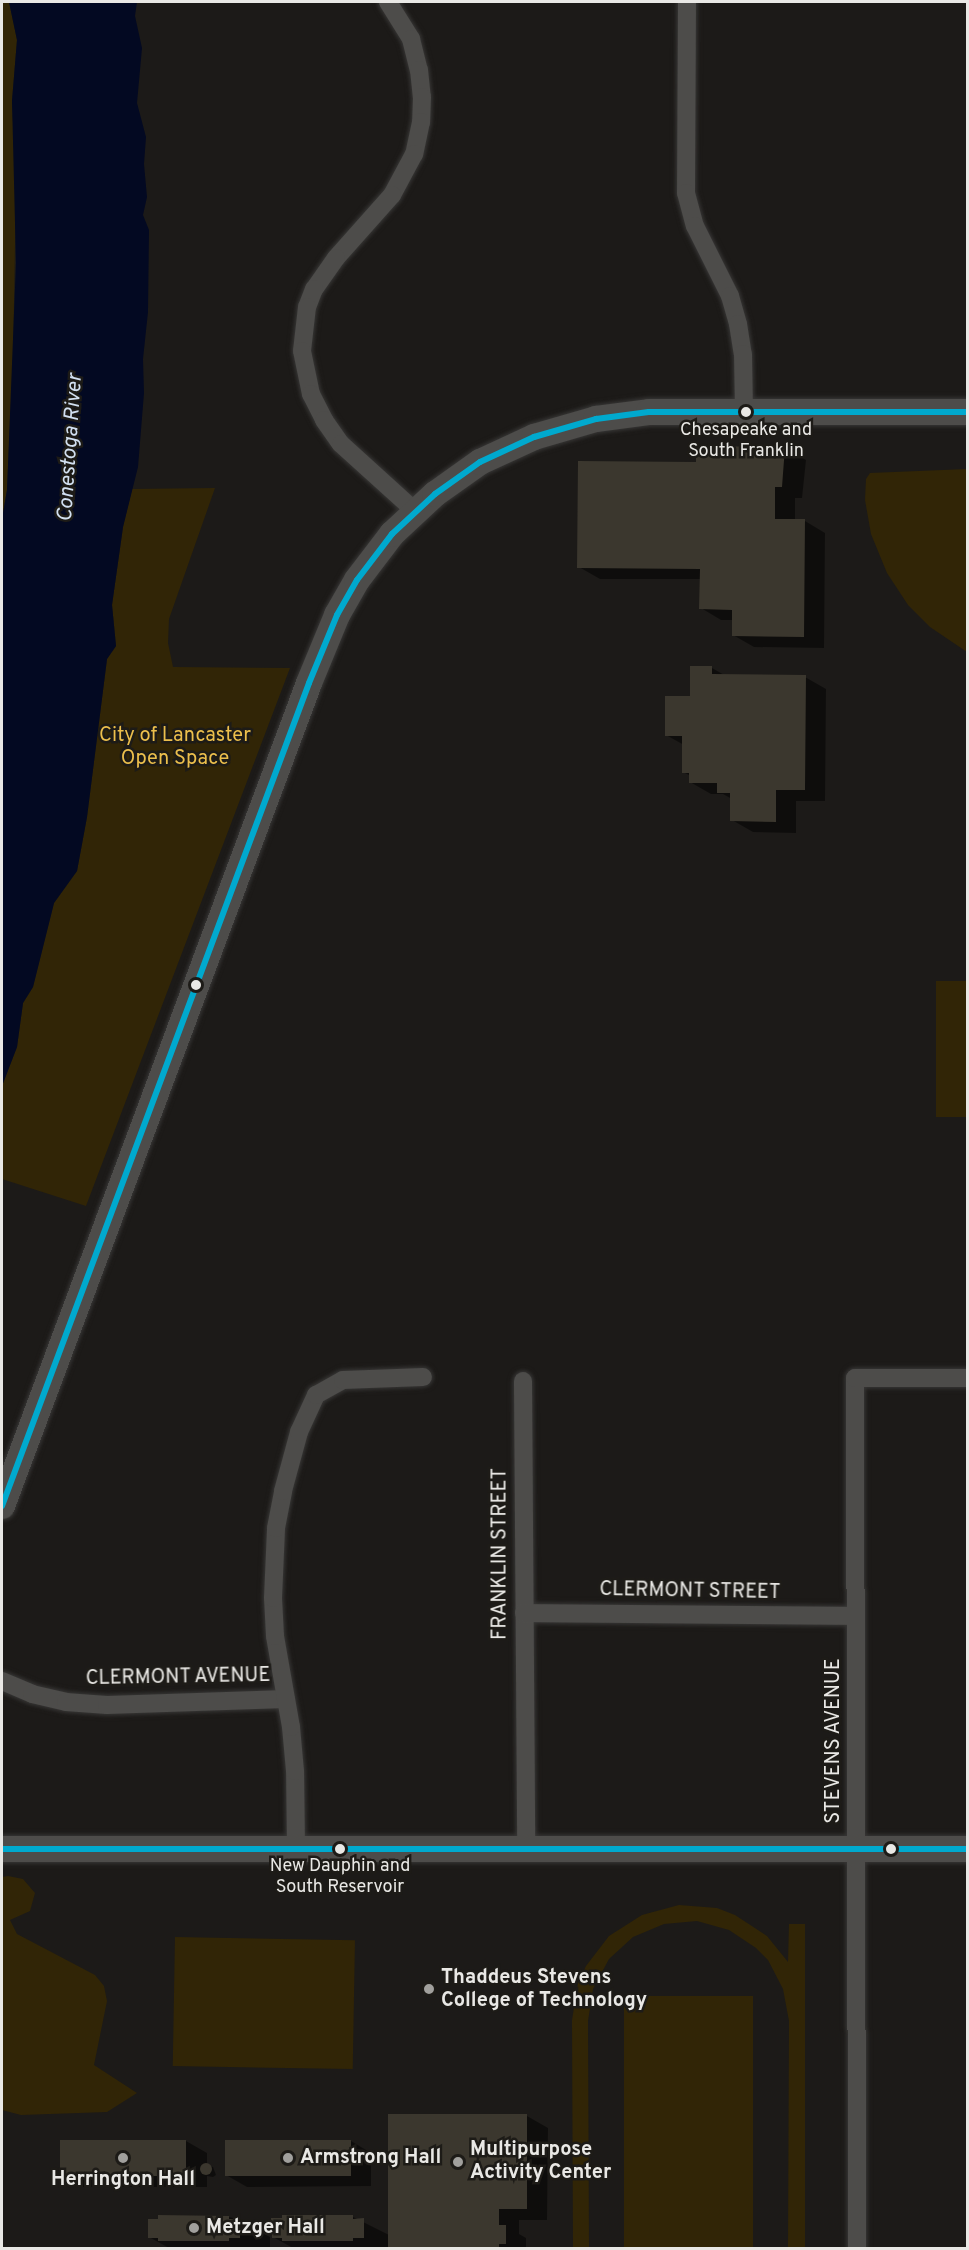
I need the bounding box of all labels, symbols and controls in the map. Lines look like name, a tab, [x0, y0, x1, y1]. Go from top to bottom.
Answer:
water label: Conestoga River	[53, 373, 89, 523]
marker: Chesapeake and South Franklin	[740, 406, 752, 418]
place label: Chesapeake and South Franklin	[680, 421, 812, 464]
park label: City of Lancaster Open Space	[99, 725, 251, 772]
unlabelled marker	[190, 979, 202, 991]
street label: FRANKLIN STREET	[489, 1468, 513, 1640]
street label: CLERMONT STREET	[599, 1578, 781, 1606]
street label: STEVENS AVENUE	[822, 1658, 846, 1824]
street label: CLERMONT AVENUE	[85, 1664, 271, 1692]
marker: New Dauphin and South Reservoir	[334, 1843, 346, 1855]
unlabelled marker	[885, 1843, 897, 1855]
place label: New Dauphin and South Reservoir	[270, 1857, 410, 1900]
place label: Thaddeus Stevens College of Technology	[441, 1966, 647, 2013]
marker: Thaddeus Stevens College of Technology	[422, 1982, 436, 1996]
place label: Multipurpose Activity Center	[470, 2138, 611, 2185]
place label: Armstrong Hall	[300, 2146, 441, 2170]
marker: Herrington Hall	[116, 2151, 130, 2165]
marker: Armstrong Hall	[281, 2151, 295, 2165]
marker: Multipurpose Activity Center	[451, 2155, 465, 2169]
place label: Herrington Hall	[51, 2168, 195, 2192]
place label: Metzger Hall	[206, 2216, 325, 2240]
marker: Metzger Hall	[187, 2221, 201, 2235]

